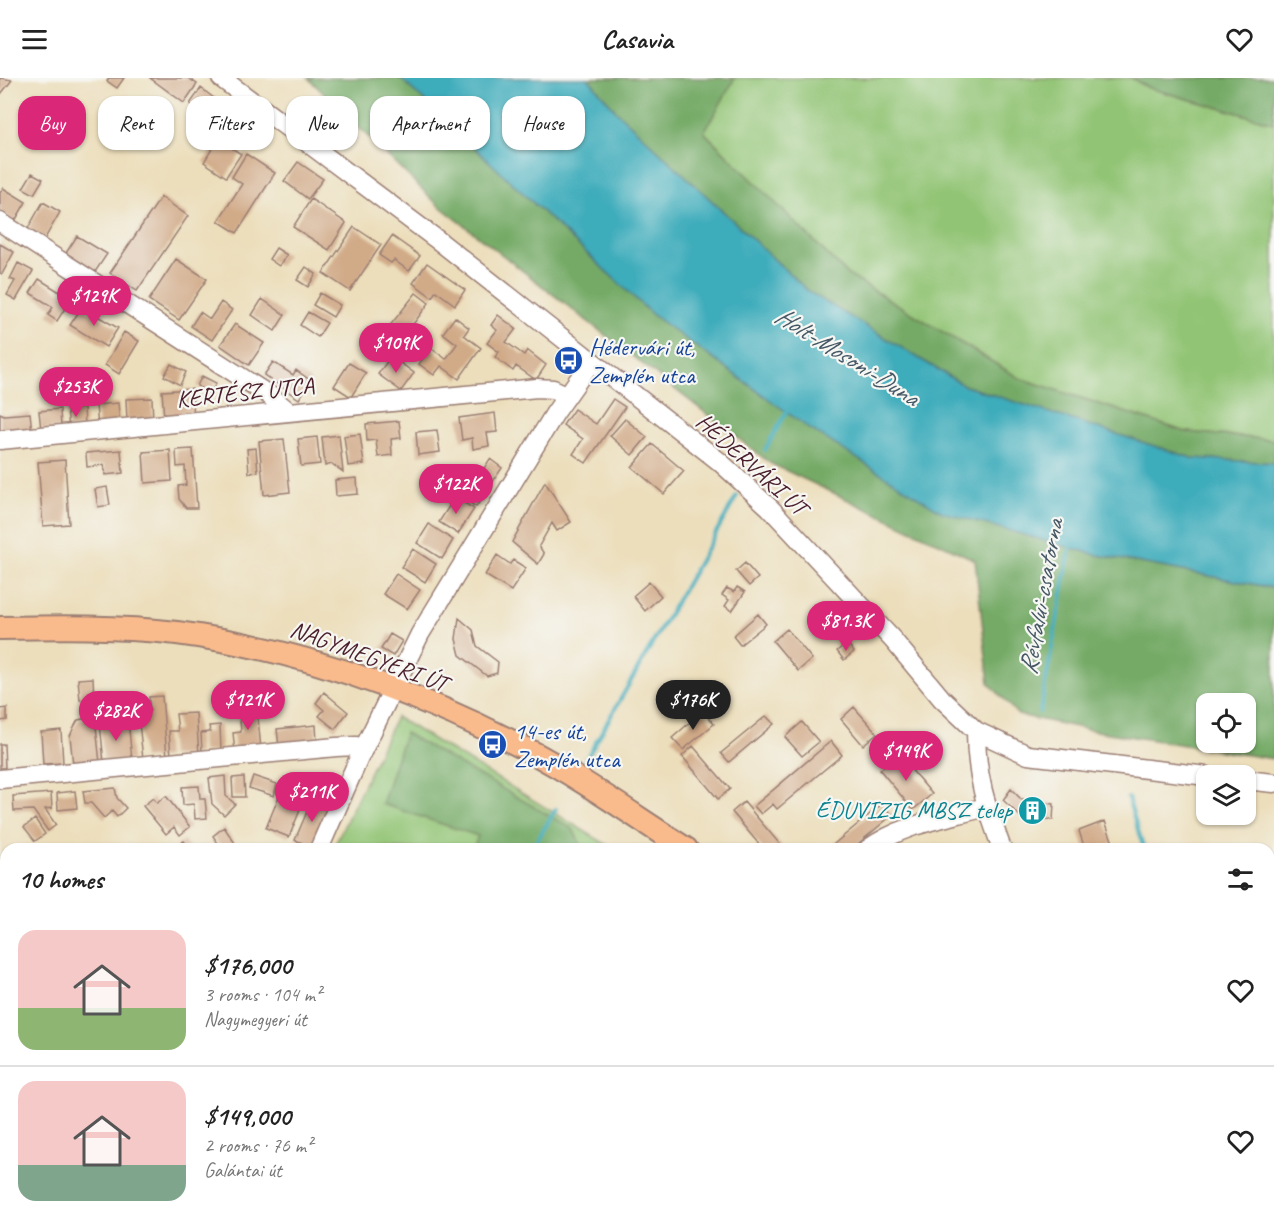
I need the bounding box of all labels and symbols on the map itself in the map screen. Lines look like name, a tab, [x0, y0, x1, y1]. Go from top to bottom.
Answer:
pin: $129K	[52, 276, 136, 327]
water label: Holt-Mosoni-Duna	[769, 299, 927, 415]
pin: $109K	[354, 323, 438, 374]
place label: Hédervári út, Zemplén utca	[589, 332, 696, 390]
bus stop icon: Hédervári út, Zemplén utca	[552, 345, 584, 377]
pin: $253K	[34, 367, 118, 418]
street label: KERTÉSZ UTCA	[175, 370, 316, 414]
street label: HÉDERVÁRI ÚT	[690, 406, 818, 525]
pin: $122K	[414, 464, 498, 515]
water label: Révfalui-csatorna	[1011, 514, 1071, 677]
pin: $81.3K	[797, 601, 895, 652]
street label: NAGYMEGYERI ÚT	[286, 614, 456, 700]
pin: $121K	[206, 680, 290, 731]
pin: $176K	[651, 680, 735, 731]
pin: $282K	[74, 691, 158, 742]
place label: 14-es út, Zemplén utca	[514, 716, 621, 774]
bus stop icon: 14-es út, Zemplén utca	[477, 729, 509, 761]
pin: $149K	[864, 731, 948, 782]
pin: $211K	[270, 772, 354, 823]
building icon: ÉDUVIZIG MBSZ telep	[1017, 794, 1049, 826]
place label: ÉDUVIZIG MBSZ telep	[816, 795, 1014, 825]

